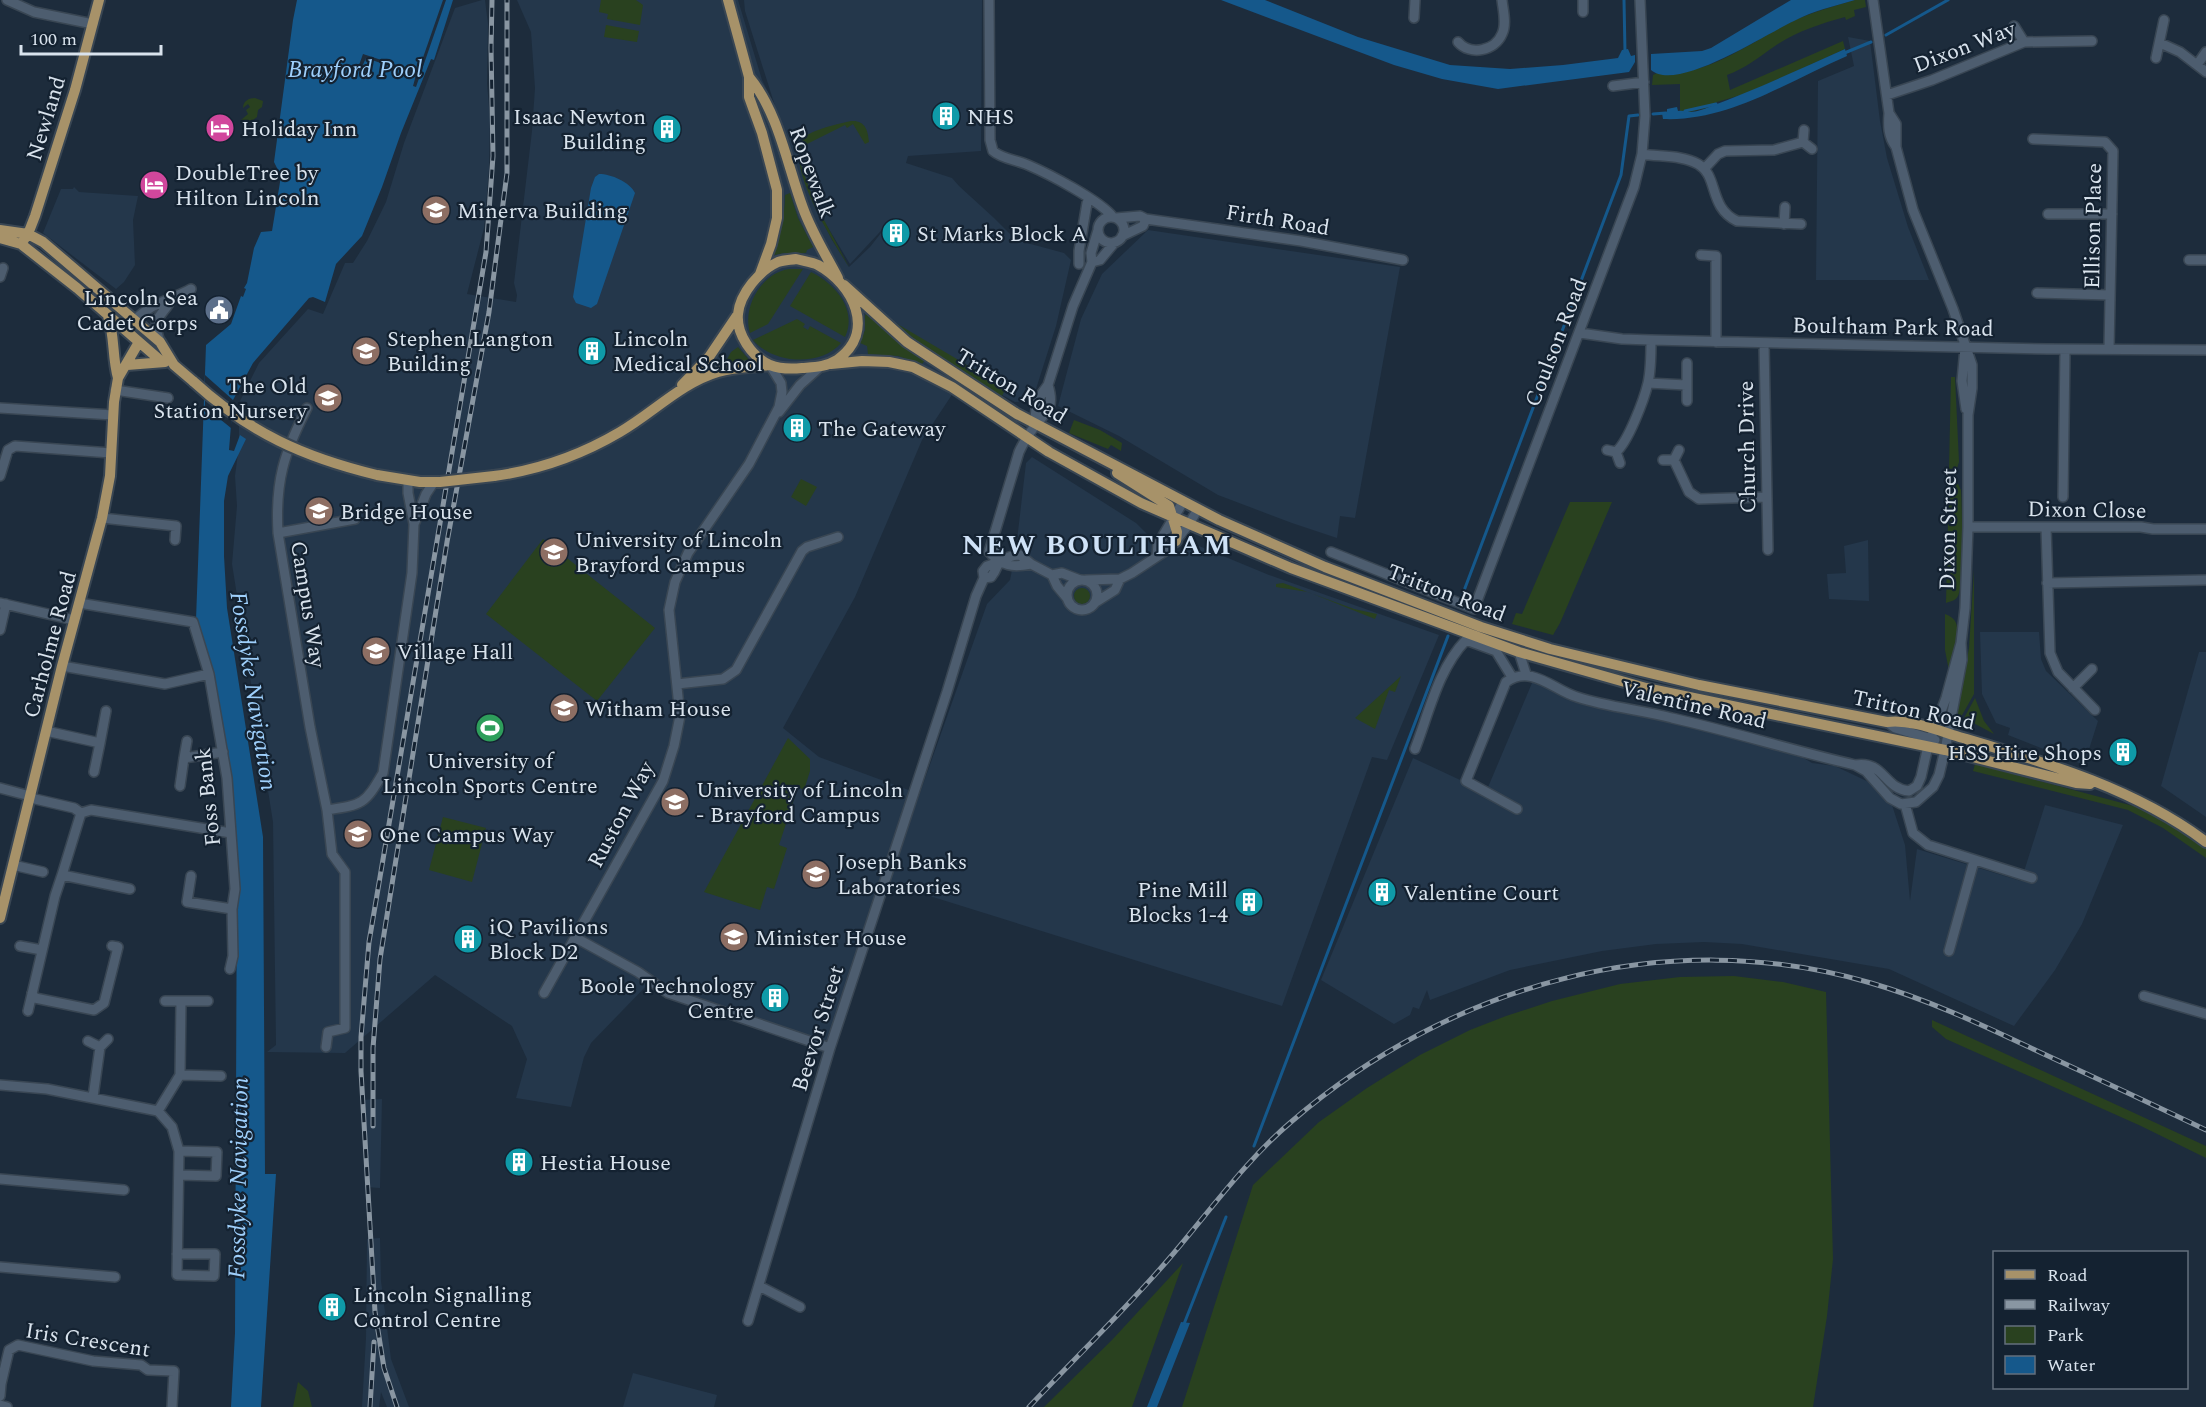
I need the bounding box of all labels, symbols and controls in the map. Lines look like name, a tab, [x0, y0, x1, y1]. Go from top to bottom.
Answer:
street label: Dixon Way	[1909, 12, 2022, 82]
scale bar	[21, 18, 160, 56]
text: 100 m	[30, 26, 77, 53]
water label: Brayford Pool	[287, 52, 423, 88]
street label: Newland	[18, 72, 75, 165]
building icon: NHS	[930, 100, 962, 132]
place label: Isaac Newton Building	[513, 101, 646, 159]
place label: NHS	[967, 101, 1014, 134]
hotel icon: Holiday Inn	[204, 112, 236, 144]
place label: Holiday Inn	[241, 113, 357, 146]
building icon: Isaac Newton Building	[651, 113, 683, 145]
street label: Ropewalk	[780, 122, 843, 223]
place label: DoubleTree by Hilton Lincoln	[175, 157, 320, 215]
street label: Ellison Place	[2076, 163, 2111, 289]
hotel icon: DoubleTree by Hilton Lincoln	[138, 169, 170, 201]
school or university icon: Minerva Building	[420, 194, 452, 226]
place label: Minerva Building	[457, 195, 628, 228]
street label: Firth Road	[1224, 196, 1332, 245]
building icon: St Marks Block A	[880, 217, 912, 249]
place label: St Marks Block A	[917, 218, 1087, 251]
street label: Coulson Road	[1517, 273, 1596, 412]
place label: Lincoln Sea Cadet Corps	[76, 282, 198, 340]
public building icon: Lincoln Sea Cadet Corps	[203, 294, 235, 326]
street label: Boultham Park Road	[1792, 309, 1994, 346]
place label: Stephen Langton Building	[387, 323, 553, 381]
place label: Lincoln Medical School	[613, 323, 763, 381]
school or university icon: Stephen Langton Building	[350, 335, 382, 367]
building icon: Lincoln Medical School	[576, 335, 608, 367]
street label: Tritton Road	[949, 340, 1073, 433]
place label: The Old Station Nursery	[154, 370, 308, 428]
street label: Church Drive	[1730, 380, 1765, 514]
school or university icon: The Old Station Nursery	[312, 382, 344, 414]
building icon: The Gateway	[781, 412, 813, 444]
place label: The Gateway	[818, 413, 947, 446]
street label: Dixon Street	[1931, 467, 1966, 591]
street label: Dixon Close	[2027, 493, 2147, 528]
school or university icon: Bridge House	[303, 495, 335, 527]
place label: Bridge House	[340, 496, 473, 529]
place label: University of Lincoln Brayford Campus	[575, 524, 782, 582]
district label: NEW BOULTHAM	[962, 524, 1232, 567]
school or university icon: University of Lincoln Brayford Campus	[538, 536, 570, 568]
street label: Campus Way	[281, 539, 334, 671]
street label: Tritton Road	[1382, 556, 1511, 631]
street label: Carholme Road	[15, 567, 86, 722]
water label: Fossdyke Navigation	[219, 589, 287, 794]
school or university icon: Village Hall	[360, 635, 392, 667]
place label: Village Hall	[397, 636, 513, 669]
street label: Valentine Road	[1617, 673, 1770, 738]
street label: Tritton Road	[1849, 681, 1978, 740]
school or university icon: Witham House	[548, 692, 580, 724]
place label: Witham House	[585, 693, 731, 726]
sports icon: University of Lincoln Sports Centre	[474, 712, 506, 744]
building icon: HSS Hire Shops	[2107, 736, 2139, 768]
place label: HSS Hire Shops	[1947, 737, 2102, 770]
place label: University of Lincoln Sports Centre	[382, 745, 598, 803]
street label: Foss Bank	[187, 746, 230, 848]
street label: Ruston Way	[579, 754, 664, 874]
place label: University of Lincoln - Brayford Campus	[696, 774, 903, 832]
school or university icon: University of Lincoln - Brayford Campus	[659, 786, 691, 818]
school or university icon: One Campus Way	[342, 818, 374, 850]
place label: One Campus Way	[379, 819, 555, 852]
place label: Joseph Banks Laboratories	[837, 846, 967, 904]
school or university icon: Joseph Banks Laboratories	[800, 858, 832, 890]
place label: Pine Mill Blocks 1-4	[1128, 874, 1228, 932]
building icon: Valentine Court	[1366, 876, 1398, 908]
place label: Valentine Court	[1403, 877, 1559, 910]
building icon: Pine Mill Blocks 1-4	[1233, 886, 1265, 918]
place label: iQ Pavilions Block D2	[489, 911, 608, 969]
school or university icon: Minister House	[718, 921, 750, 953]
place label: Minister House	[755, 922, 907, 955]
building icon: iQ Pavilions Block D2	[452, 923, 484, 955]
street label: Beevor Street	[784, 961, 853, 1096]
place label: Boole Technology Centre	[579, 970, 755, 1028]
building icon: Boole Technology Centre	[759, 982, 791, 1014]
water label: Fossdyke Navigation	[219, 1077, 259, 1279]
building icon: Hestia House	[503, 1146, 535, 1178]
place label: Hestia House	[540, 1147, 671, 1180]
legend	[1993, 1251, 2188, 1389]
text: Road	[2047, 1262, 2088, 1289]
place label: Lincoln Signalling Control Centre	[353, 1279, 532, 1337]
building icon: Lincoln Signalling Control Centre	[316, 1291, 348, 1323]
text: Railway	[2047, 1292, 2111, 1319]
street label: Iris Crescent	[23, 1314, 153, 1367]
text: Park	[2047, 1322, 2084, 1349]
text: Water	[2047, 1352, 2095, 1379]

